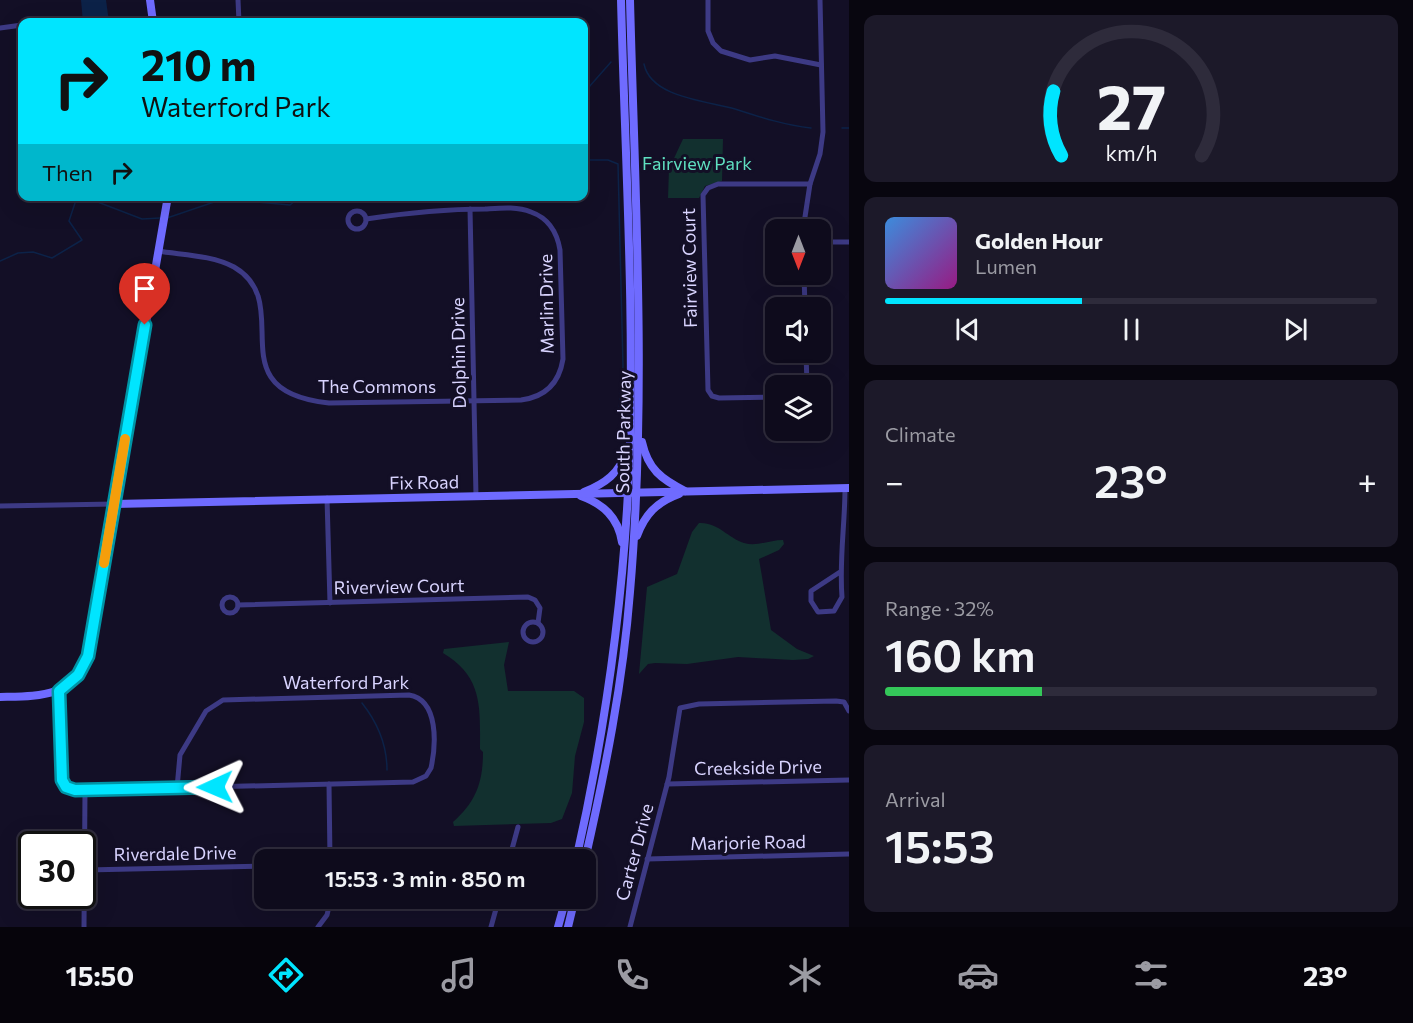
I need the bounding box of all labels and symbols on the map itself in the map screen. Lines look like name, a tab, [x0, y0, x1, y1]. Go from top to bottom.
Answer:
park label: Fairview Park	[642, 152, 752, 174]
street label: Fairview Court	[677, 208, 701, 328]
north arrow	[765, 219, 831, 285]
street label: Marlin Drive	[534, 254, 558, 354]
pin	[119, 263, 170, 325]
street label: Dolphin Drive	[446, 297, 470, 409]
street label: South Parkway	[611, 370, 635, 494]
street label: The Commons	[318, 375, 436, 397]
street label: Fix Road	[389, 470, 459, 494]
street label: Riverview Court	[333, 574, 465, 598]
street label: Waterford Park	[283, 671, 410, 693]
position arrow	[183, 755, 247, 819]
street label: Creekside Drive	[694, 755, 822, 779]
street label: Carter Drive	[610, 801, 658, 903]
street label: Marjorie Road	[690, 830, 806, 854]
speed limit sign: 30	[18, 831, 96, 909]
street label: Riverdale Drive	[113, 841, 237, 865]

